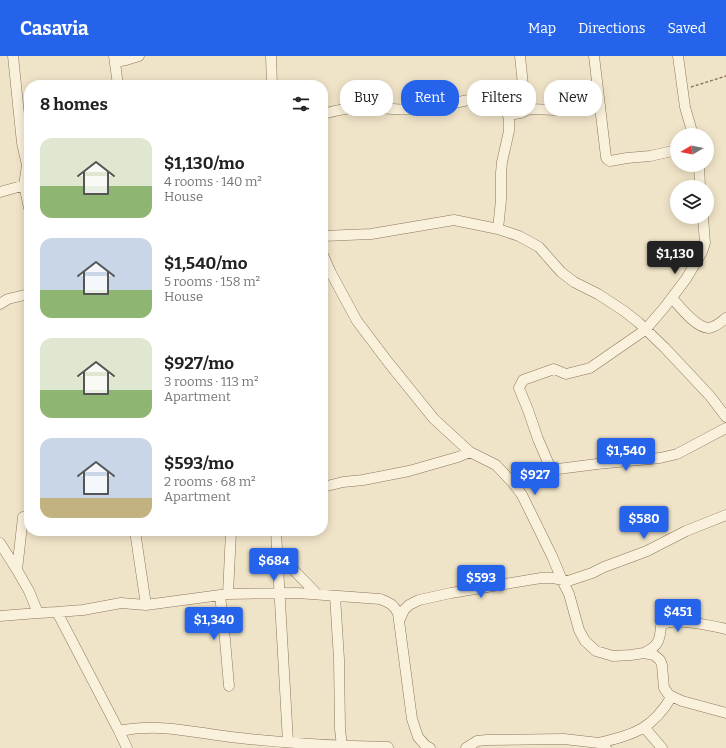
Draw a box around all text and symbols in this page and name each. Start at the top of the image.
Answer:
text: Casavia [20,17,89,40]
text: Map [528,20,556,37]
text: Directions [578,20,646,37]
text: Saved [668,20,706,37]
chip: Buy [340,80,393,116]
chip: Rent [401,80,459,116]
chip: Filters [467,80,536,116]
chip: New [544,80,602,116]
icon: filters [290,93,312,115]
text: 8 homes [40,94,108,115]
north arrow [670,128,714,172]
map controls [670,128,714,224]
text: $1,130/mo [164,153,245,174]
icon: home [72,154,120,202]
text: 4 rooms · 140 m² [164,174,262,189]
button: layers [670,180,714,224]
text: House [164,189,203,204]
pin: $1,130 [642,241,708,275]
text: $1,130 [656,246,694,261]
text: $1,540/mo [164,253,247,274]
icon: home [72,254,120,302]
text: 5 rooms · 158 m² [164,274,260,289]
text: House [164,289,203,304]
text: $927/mo [164,353,234,374]
icon: home [72,354,120,402]
text: 3 rooms · 113 m² [164,374,259,389]
text: Apartment [164,389,231,404]
pin: $1,540 [593,438,659,472]
text: $1,540 [606,443,646,458]
text: $593/mo [164,453,234,474]
icon: home [72,454,120,502]
pin: $927 [511,462,559,496]
text: $927 [520,467,550,482]
text: 2 rooms · 68 m² [164,474,256,489]
text: Apartment [164,489,231,504]
pin: $580 [620,506,668,540]
text: $580 [628,511,660,526]
pin: $684 [250,548,298,582]
text: $684 [258,553,290,568]
pin: $593 [457,565,505,599]
text: $593 [466,570,496,585]
pin: $451 [654,599,702,633]
text: $451 [664,604,692,619]
pin: $1,340 [181,607,247,641]
text: $1,340 [194,612,234,627]

